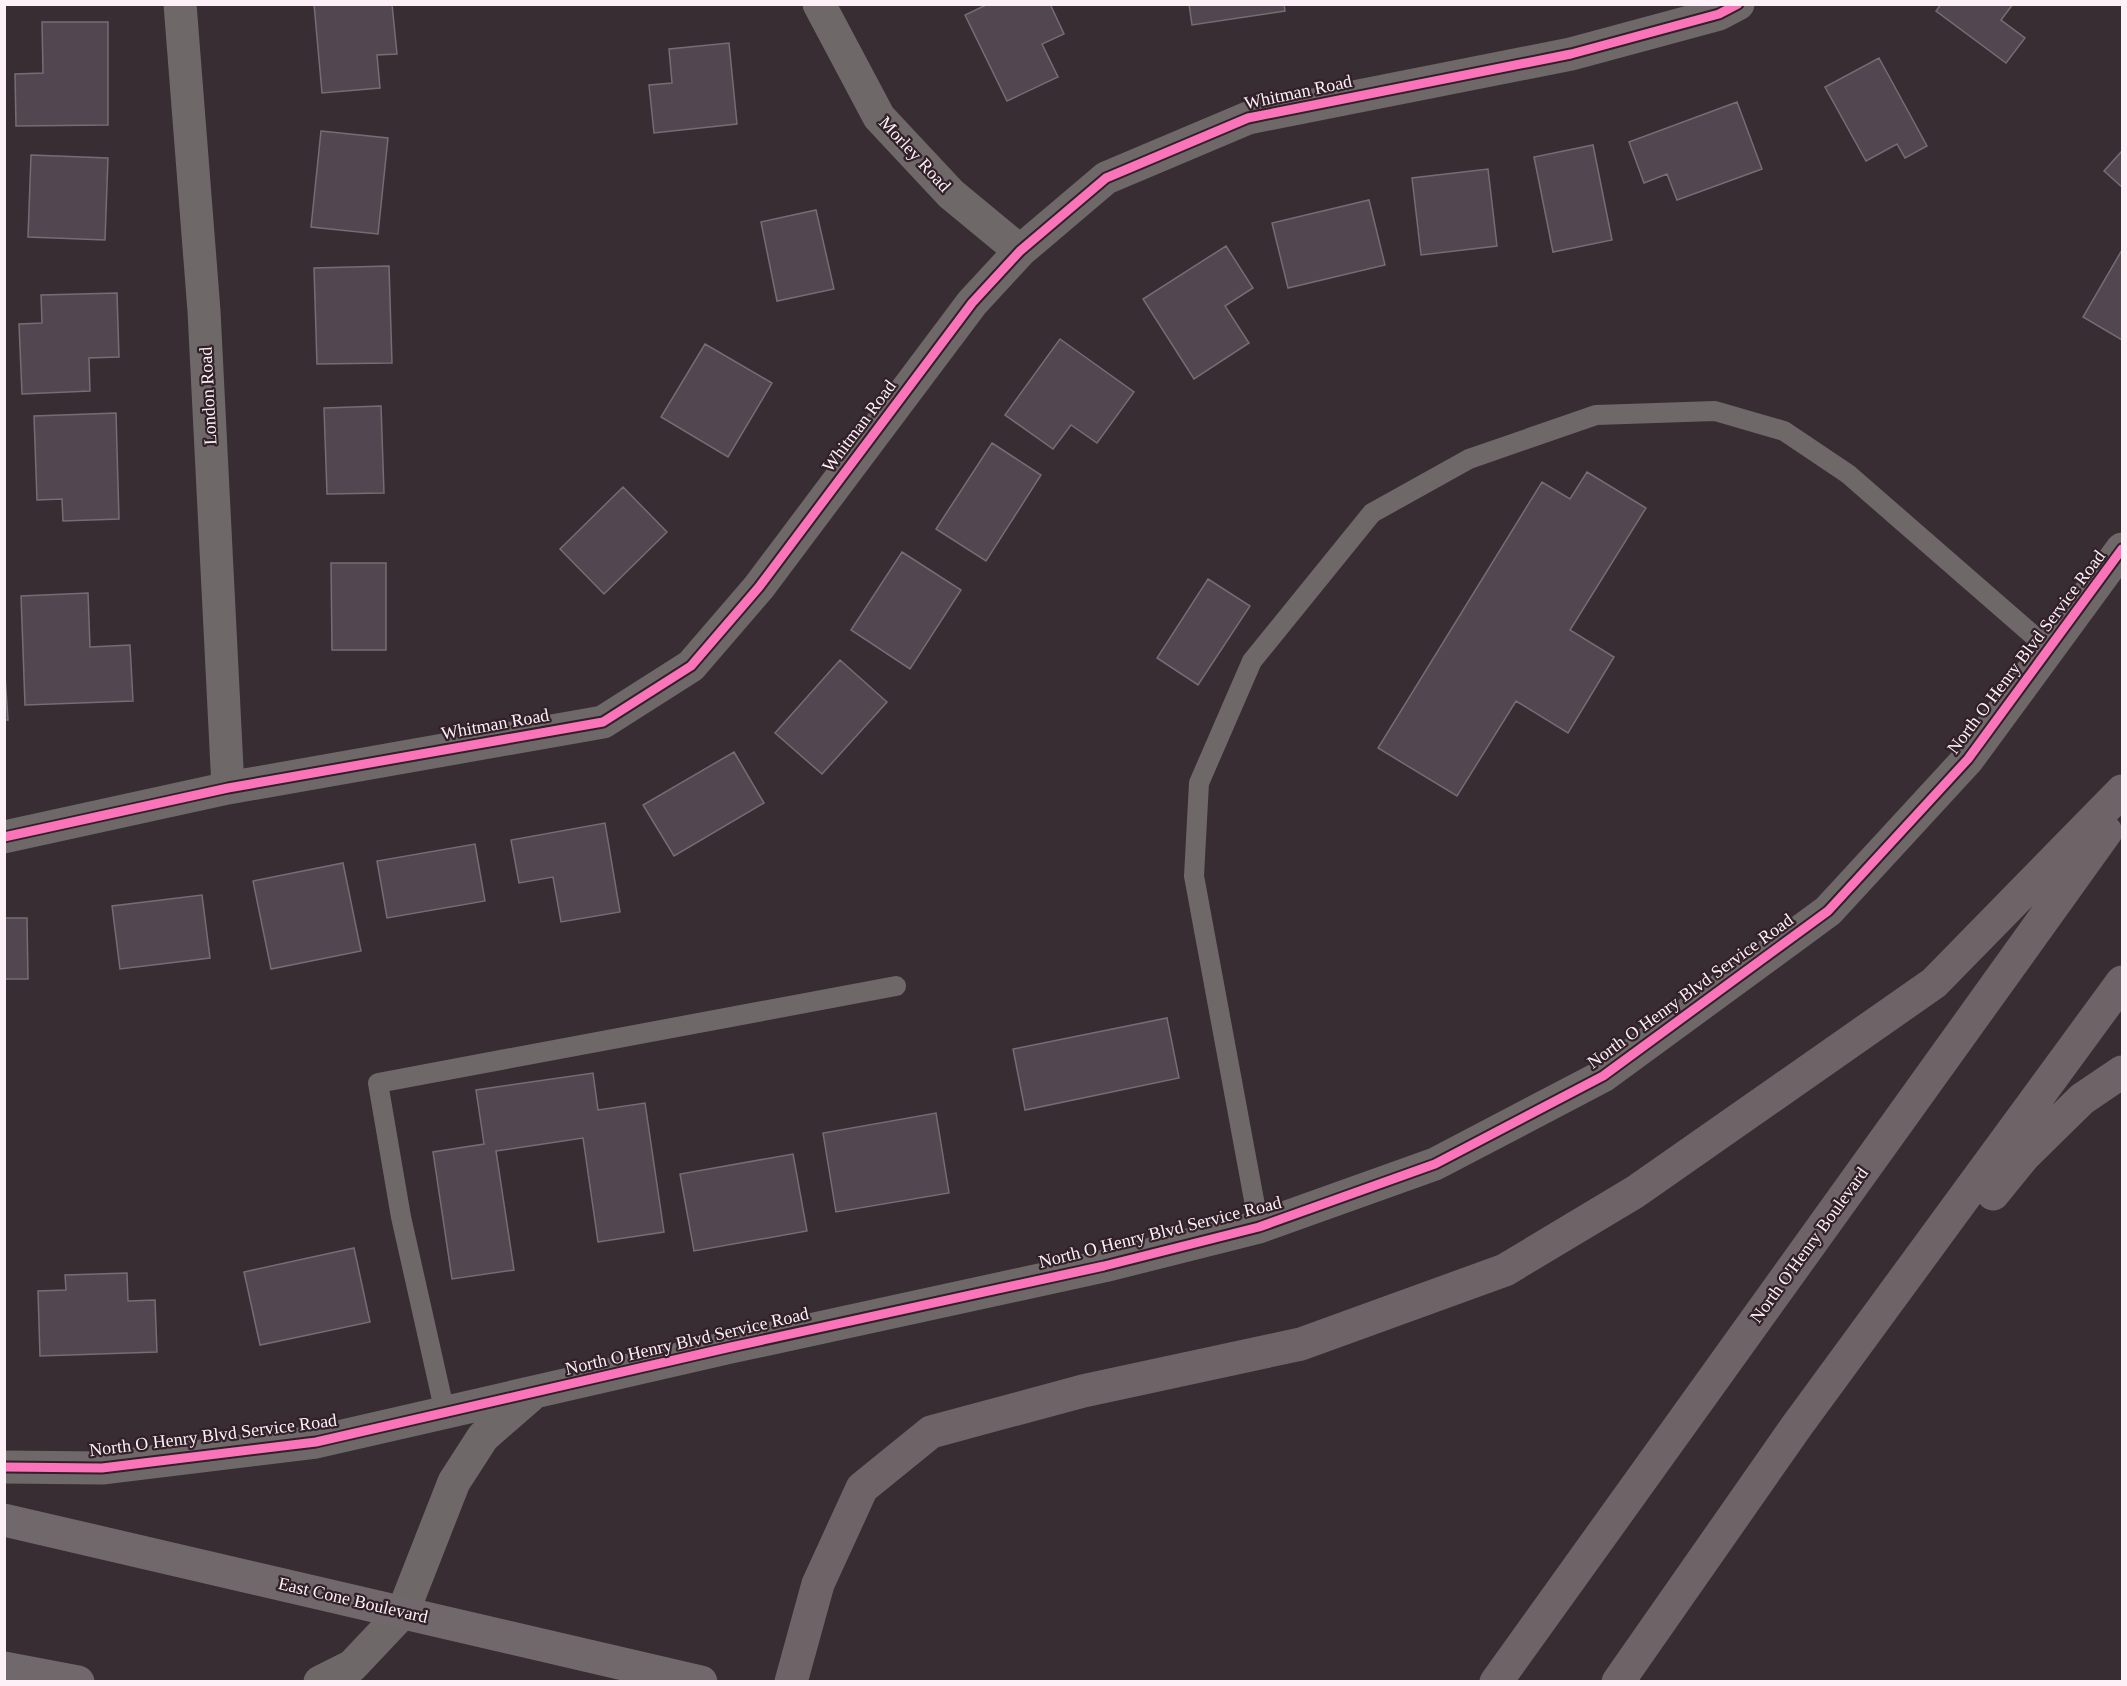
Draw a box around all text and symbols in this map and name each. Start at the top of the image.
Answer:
street label: Whitman Road [1242,71,1354,113]
street label: Morley Road [875,112,955,196]
street label: London Road [195,346,221,446]
street label: Whitman Road [818,376,900,476]
street label: North O Henry Blvd Service Road [1943,546,2109,758]
street label: Whitman Road [439,705,551,743]
street label: North O Henry Blvd Service Road [1583,910,1797,1072]
street label: North O'Henry Boulevard [1746,1163,1872,1327]
street label: North O Henry Blvd Service Road [1037,1192,1283,1272]
street label: North O Henry Blvd Service Road [563,1303,811,1379]
street label: North O Henry Blvd Service Road [88,1410,338,1460]
street label: East Cone Boulevard [276,1573,430,1627]

